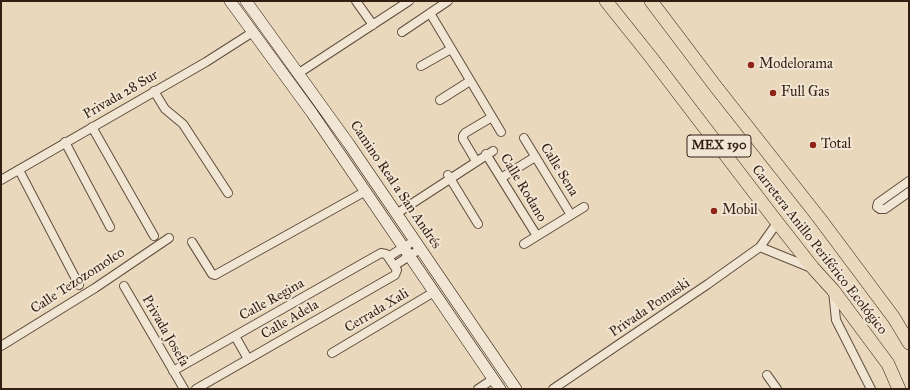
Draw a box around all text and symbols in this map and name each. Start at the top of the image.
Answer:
place label: Modelorama [759,57,833,73]
marker: Modelorama [746,60,756,70]
street label: Privada 28 Sur [81,67,161,123]
place label: Full Gas [781,85,829,101]
marker: Full Gas [768,88,778,98]
street label: Camino Real a San Andrés [346,118,444,252]
road number: MEX 190 [687,135,751,157]
place label: Total [821,137,851,153]
street label: Calle Sena [536,140,582,200]
marker: Total [808,140,818,150]
street label: Calle Rodano [496,151,550,225]
street label: Carretera Anillo Periférico Ecológico [748,162,890,338]
place label: Mobil [722,203,758,219]
marker: Mobil [709,206,719,216]
street label: Calle Tezozomolco [28,244,128,318]
street label: Calle Regina [237,275,307,325]
street label: Privada Pomaski [607,275,693,341]
street label: Cerrada Xali [342,285,412,337]
street label: Privada Josefa [138,292,192,370]
street label: Calle Adela [258,297,322,343]

